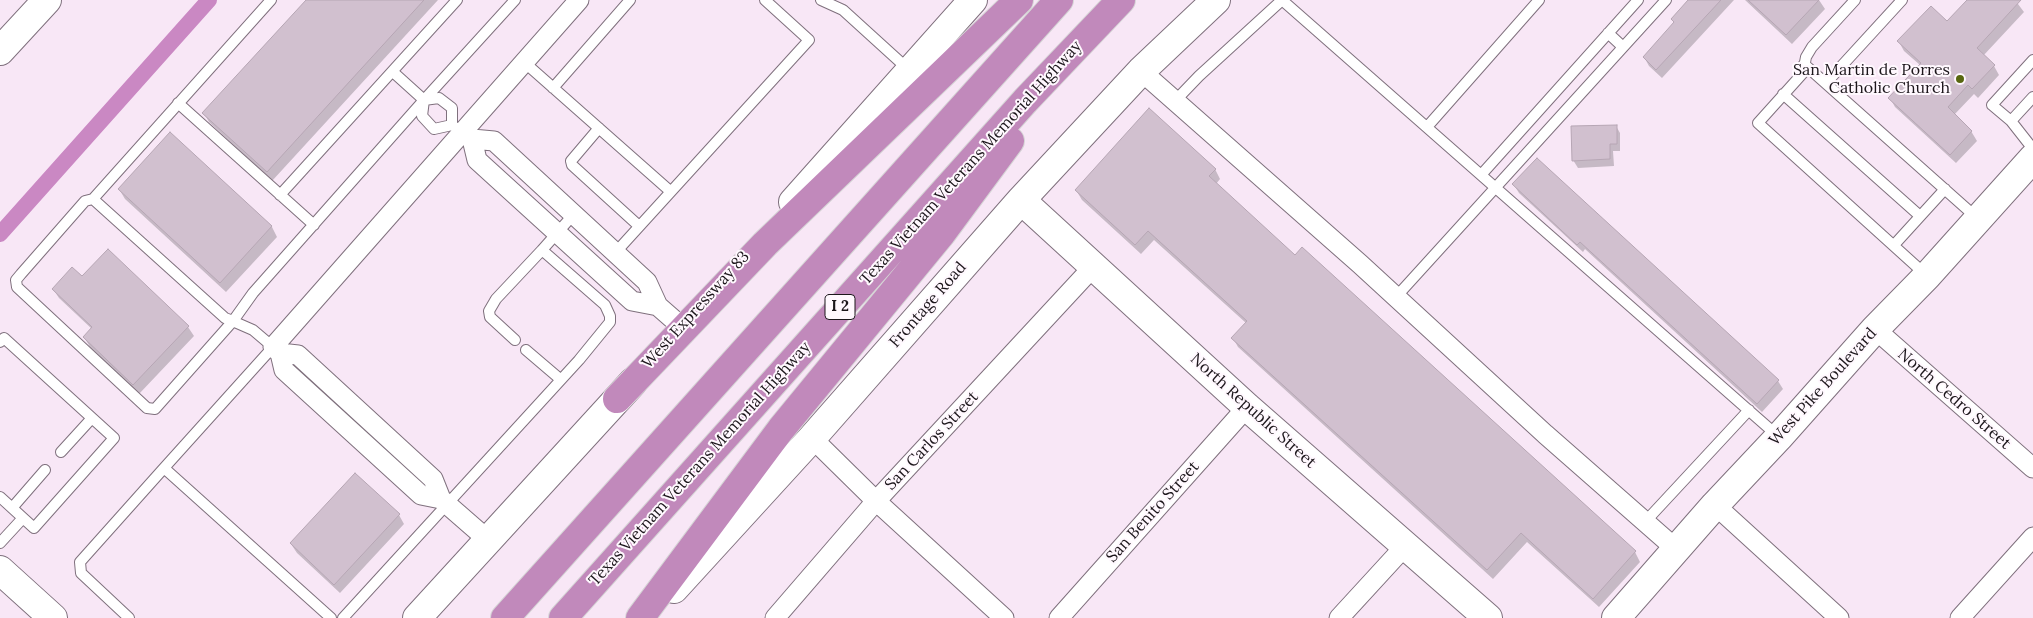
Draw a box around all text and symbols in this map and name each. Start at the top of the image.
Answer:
street label: Texas Vietnam Veterans Memorial Highway [856,37,1086,289]
place label: San Martin de Porres Catholic Church [1793,60,1950,98]
marker: San Martin de Porres Catholic Church [1954,73,1966,85]
street label: West Expressway 83 [638,247,754,373]
street label: Frontage Road [885,258,971,352]
road number: I 2 [825,294,855,320]
street label: West Pike Boulevard [1765,324,1881,450]
street label: Texas Vietnam Veterans Memorial Highway [585,338,815,590]
street label: North Cedro Street [1894,345,2014,453]
street label: North Republic Street [1186,350,1320,472]
street label: San Carlos Street [881,388,983,494]
street label: San Benito Street [1103,457,1203,567]

